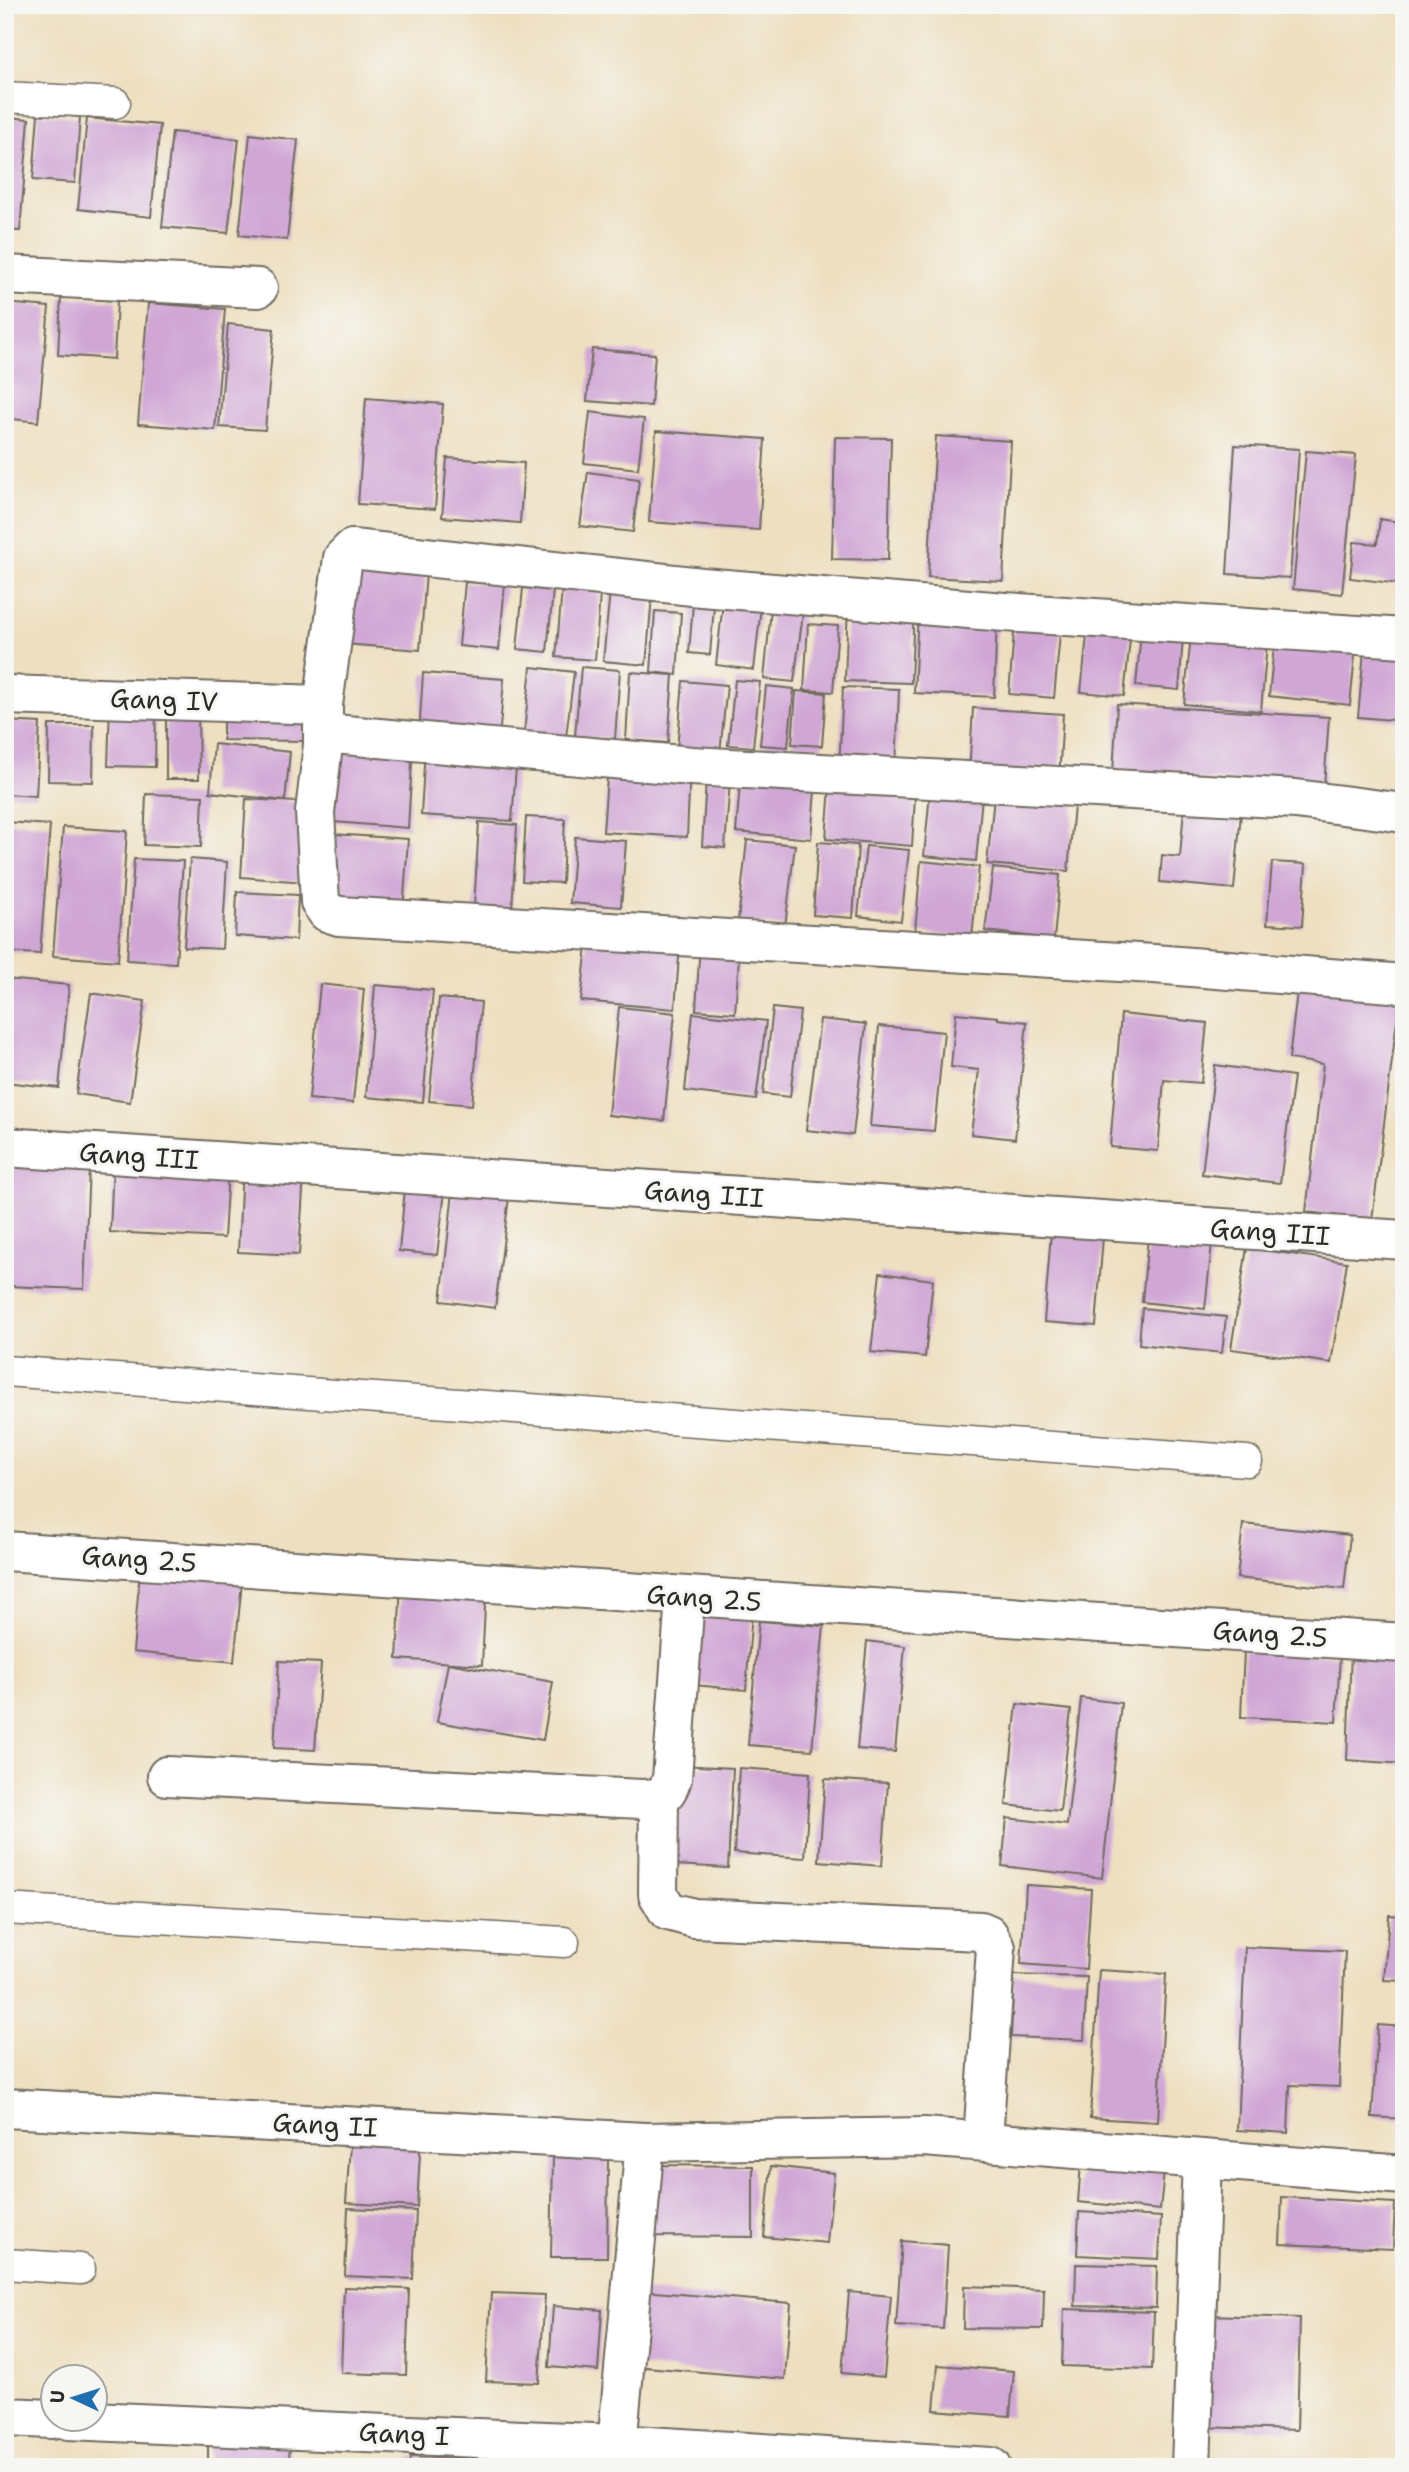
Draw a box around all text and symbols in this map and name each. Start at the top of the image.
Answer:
street label: Gang IV [110,680,218,719]
street label: Gang III [78,1134,200,1177]
street label: Gang III [643,1172,765,1215]
street label: Gang III [1209,1210,1331,1253]
street label: Gang 2.5 [80,1537,198,1580]
street label: Gang 2.5 [645,1576,763,1619]
street label: Gang 2.5 [1211,1612,1329,1655]
street label: Gang II [272,2104,379,2145]
north arrow [38,2364,108,2434]
text: U [45,2389,70,2404]
street label: Gang I [358,2414,450,2453]

